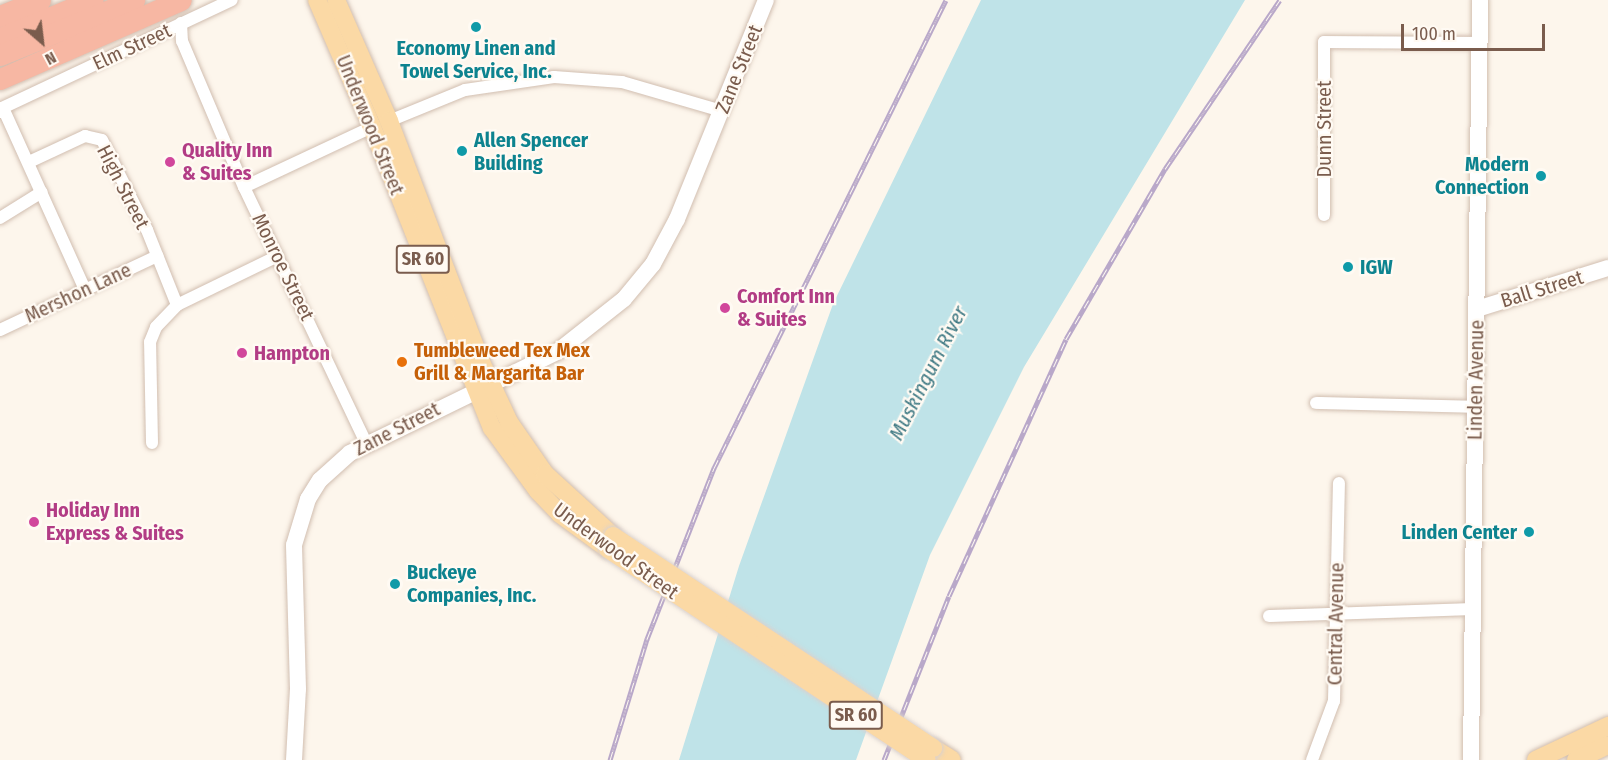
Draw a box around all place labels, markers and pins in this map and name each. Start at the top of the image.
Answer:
marker: Economy Linen and Towel Service, Inc. [469,20,483,34]
place label: Economy Linen and Towel Service, Inc. [396,36,556,83]
place label: Allen Spencer Building [474,128,588,175]
place label: Quality Inn & Suites [182,138,272,185]
marker: Allen Spencer Building [455,144,469,158]
place label: Modern Connection [1435,152,1529,199]
marker: Quality Inn & Suites [163,155,177,169]
marker: Modern Connection [1534,169,1548,183]
place label: IGW [1360,255,1393,279]
marker: IGW [1341,260,1355,274]
place label: Comfort Inn & Suites [737,284,835,331]
marker: Comfort Inn & Suites [718,301,732,315]
place label: Tumbleweed Tex Mex Grill & Margarita Bar [414,338,590,385]
place label: Hampton [254,341,330,365]
marker: Hampton [235,346,249,360]
marker: Tumbleweed Tex Mex Grill & Margarita Bar [395,355,409,369]
place label: Holiday Inn Express & Suites [46,498,184,545]
marker: Holiday Inn Express & Suites [27,515,41,529]
place label: Linden Center [1402,520,1517,544]
marker: Linden Center [1522,525,1536,539]
place label: Buckeye Companies, Inc. [407,560,536,607]
marker: Buckeye Companies, Inc. [388,577,402,591]

